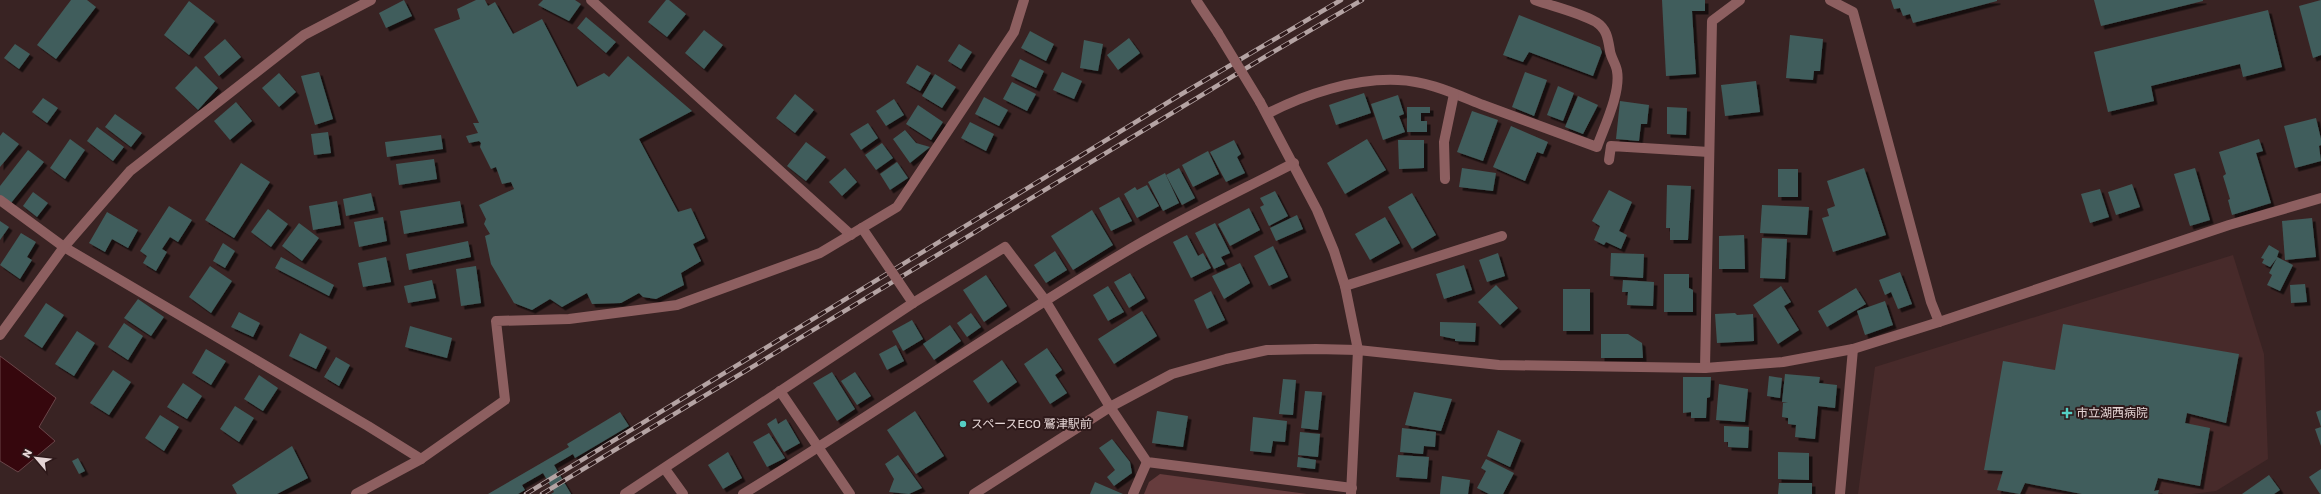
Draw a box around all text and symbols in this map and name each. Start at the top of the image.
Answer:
place label: 市立湖西病院 [2076,406,2148,420]
marker: 市立湖西病院 [2061,407,2073,419]
place label: スペースECO 鷲津駅前 [971,417,1092,431]
marker: スペースECO 鷲津駅前 [958,419,968,429]
north arrow [16,438,56,478]
text: N [20,447,35,460]

